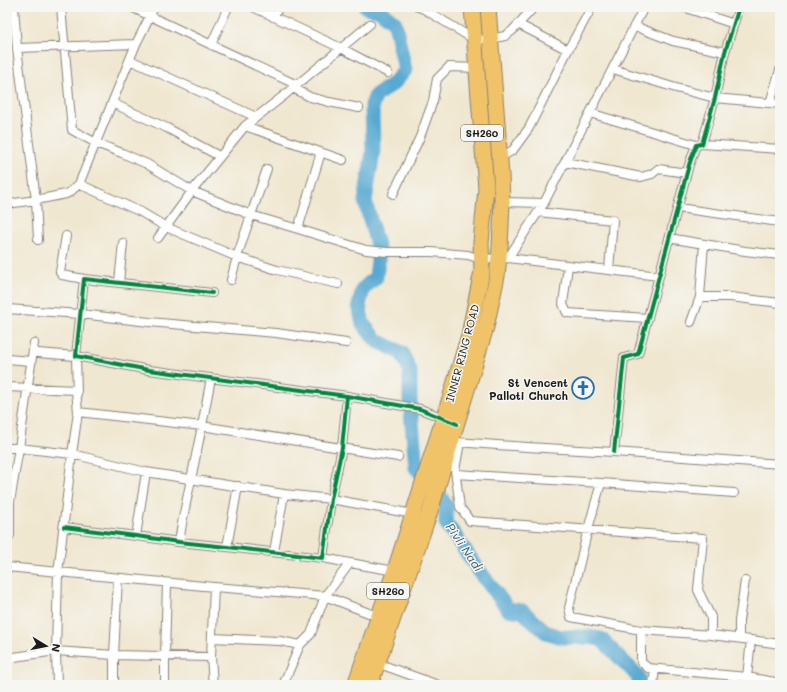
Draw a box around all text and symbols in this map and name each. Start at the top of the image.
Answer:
road number: SH260 [461,125,503,141]
street label: INNER RING ROAD [442,303,482,403]
place label: St Vencent Palloti Church [489,375,568,403]
church icon: St Vencent Palloti Church [570,375,596,401]
water label: Pivli Nadi [443,520,487,575]
road number: SH260 [367,583,409,599]
north arrow [26,626,66,666]
text: N [48,642,64,653]

